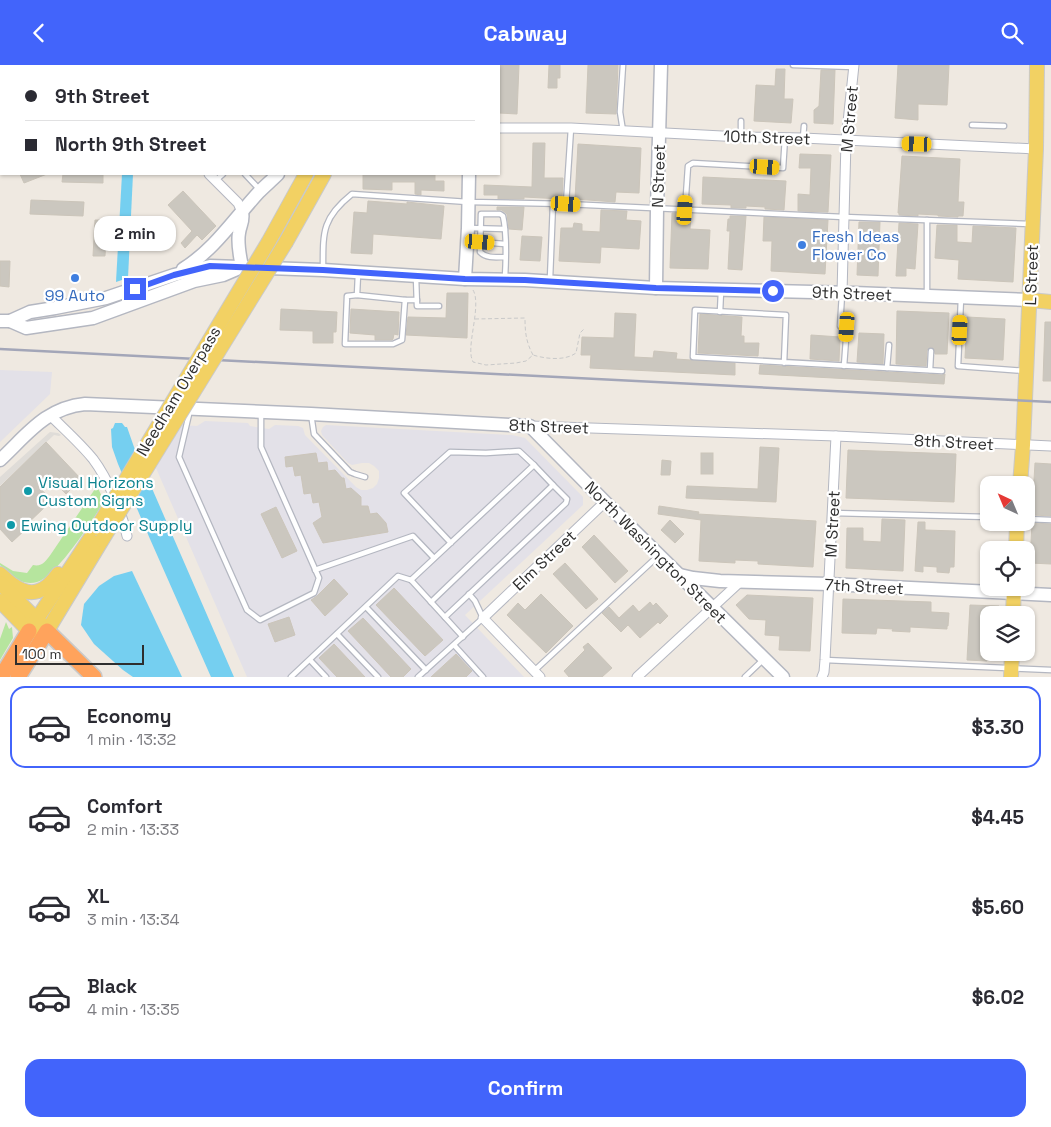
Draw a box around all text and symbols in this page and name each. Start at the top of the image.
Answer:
icon: back [25,19,53,47]
text: Cabway [483,19,568,47]
icon: search [998,19,1026,47]
text: 9th Street [55,84,150,109]
street label: M Street [836,85,863,153]
street label: 10th Street [723,125,811,150]
text: North 9th Street [55,132,207,157]
car [901,136,932,152]
street label: N Street [647,144,670,208]
car [749,158,780,176]
car [676,195,693,225]
car [550,196,581,212]
callout: 2 min [94,217,176,251]
text: 2 min [114,223,156,244]
place label: Fresh Ideas Flower Co [812,226,899,265]
car [464,233,495,251]
marker: Fresh Ideas Flower Co [796,239,808,251]
street label: L Street [1020,244,1043,306]
marker: 99 Auto [69,272,81,284]
route end [124,278,146,300]
route start [762,280,784,302]
street label: 9th Street [812,282,892,305]
place label: 99 Auto [45,285,105,306]
car [838,312,855,342]
car [951,315,968,345]
street label: Needham Overpass [131,323,225,460]
street label: 8th Street [509,415,589,438]
street label: 8th Street [913,430,995,455]
place label: Visual Horizons Custom Signs [38,472,154,511]
north arrow [980,476,1035,531]
map controls [980,476,1035,661]
street label: North Washington Street [580,477,731,628]
marker: Visual Horizons Custom Signs [22,485,34,497]
street label: M Street [820,490,845,558]
place label: Ewing Outdoor Supply [21,515,193,536]
marker: Ewing Outdoor Supply [5,519,17,531]
street label: Elm Street [508,526,581,595]
button: locate [980,541,1035,596]
street label: 7th Street [824,574,904,599]
button: layers [980,606,1035,661]
scale bar [15,642,144,665]
text: 100 m [22,645,61,663]
text: Economy [87,704,171,729]
icon: car [27,705,72,750]
text: $3.30 [971,715,1024,740]
text: 1 min · 13:32 [87,729,176,750]
text: Comfort [87,794,163,819]
icon: car [27,795,72,840]
text: $4.45 [971,805,1024,830]
text: 2 min · 13:33 [87,819,179,840]
text: XL [87,884,110,909]
icon: car [27,885,72,930]
text: $5.60 [972,895,1024,920]
text: 3 min · 13:34 [87,909,180,930]
text: Black [87,974,137,999]
icon: car [27,975,72,1020]
text: $6.02 [972,985,1024,1010]
text: 4 min · 13:35 [87,999,179,1020]
button: Confirm [25,1059,1026,1117]

